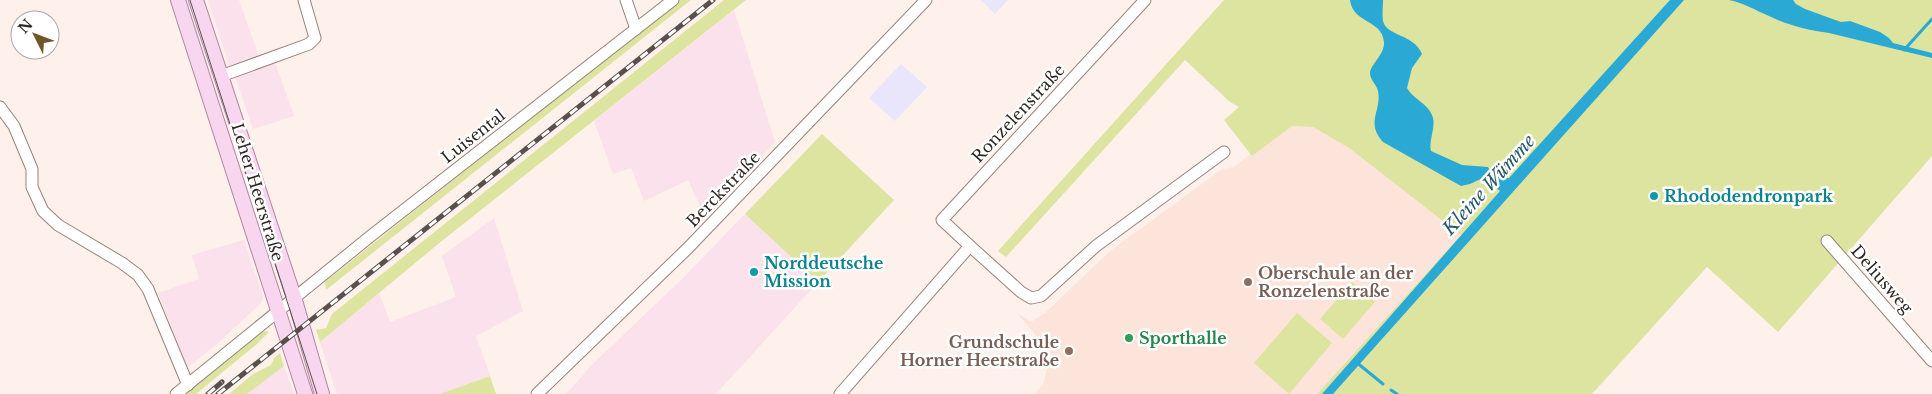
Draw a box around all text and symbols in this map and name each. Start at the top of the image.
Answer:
north arrow [10,10,60,60]
text: N [14,15,36,37]
street label: Ronzelenstraße [967,60,1069,166]
street label: Luisental [437,105,509,167]
street label: Leher Heerstraße [228,121,288,263]
water label: Kleine Wümme [1438,130,1540,240]
street label: Berckstraße [682,147,764,231]
place label: Rhododendronpark [1664,186,1833,206]
marker: Rhododendronpark [1648,190,1660,202]
street label: Deliusweg [1847,241,1917,318]
place label: Norddeutsche Mission [764,253,883,291]
place label: Oberschule an der Ronzelenstraße [1258,263,1413,301]
marker: Norddeutsche Mission [748,266,760,278]
marker: Oberschule an der Ronzelenstraße [1242,276,1254,288]
place label: Sporthalle [1139,328,1227,348]
place label: Grundschule Horner Heerstraße [900,332,1059,370]
marker: Sporthalle [1123,332,1135,344]
marker: Grundschule Horner Heerstraße [1063,345,1075,357]

